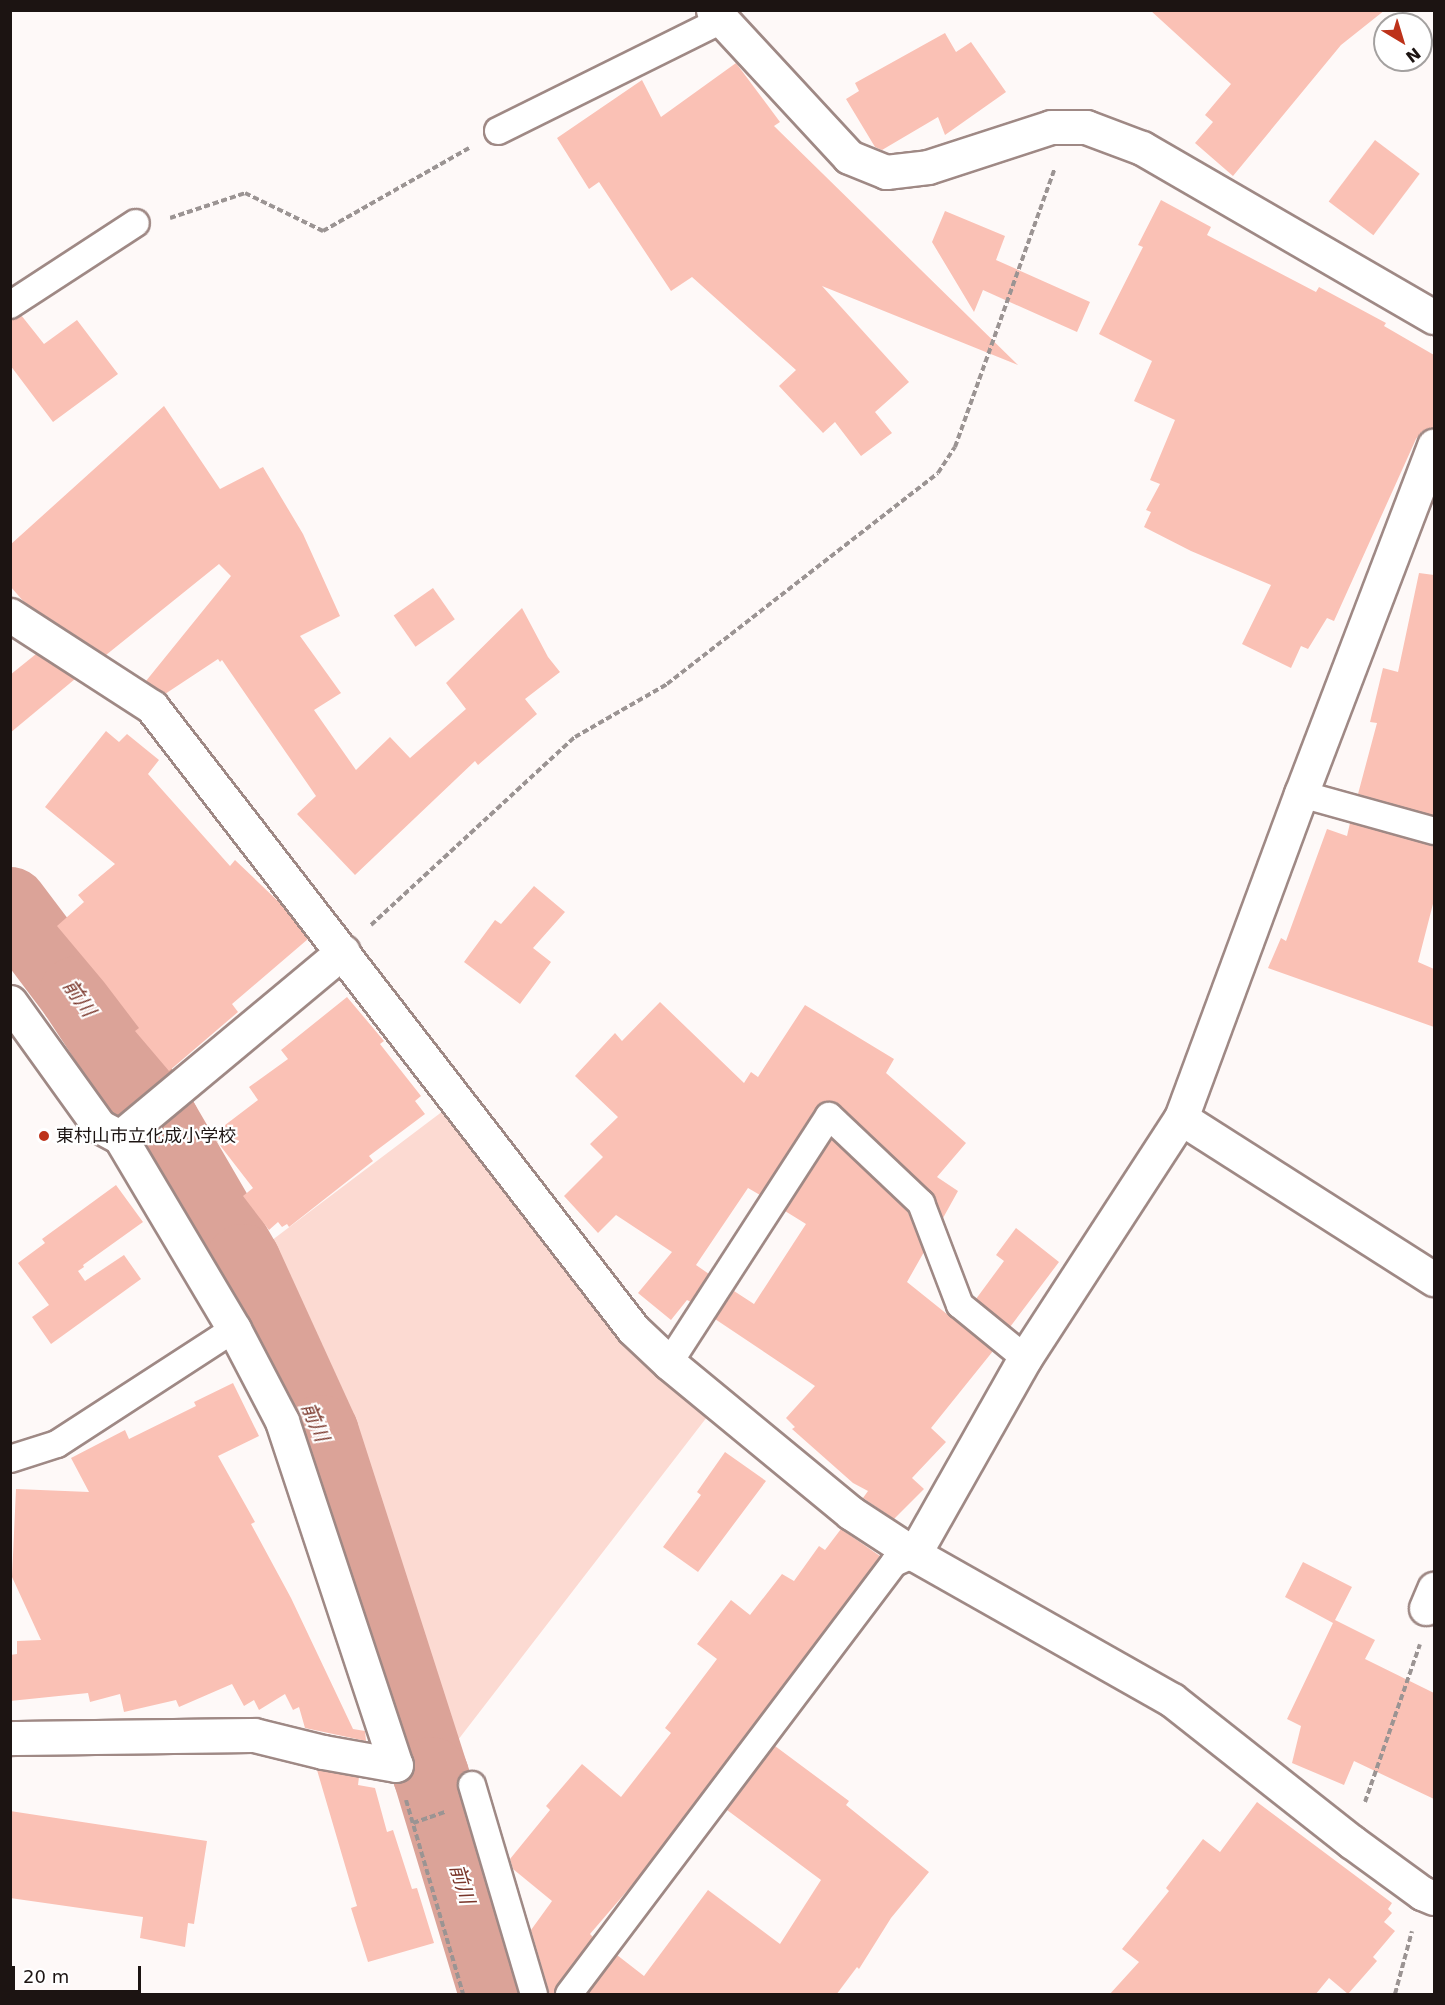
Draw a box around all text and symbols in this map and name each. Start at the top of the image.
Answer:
north arrow [1373,12,1433,72]
text: N [1402,43,1424,67]
water label: 前川 [58,975,100,1021]
place label: 東村山市立化成小学校 [56,1125,236,1147]
marker: 東村山市立化成小学校 [37,1129,51,1143]
water label: 前川 [296,1399,334,1445]
water label: 前川 [445,1861,479,1907]
scale bar [15,1954,144,1992]
text: 20 m [23,1966,69,1987]

